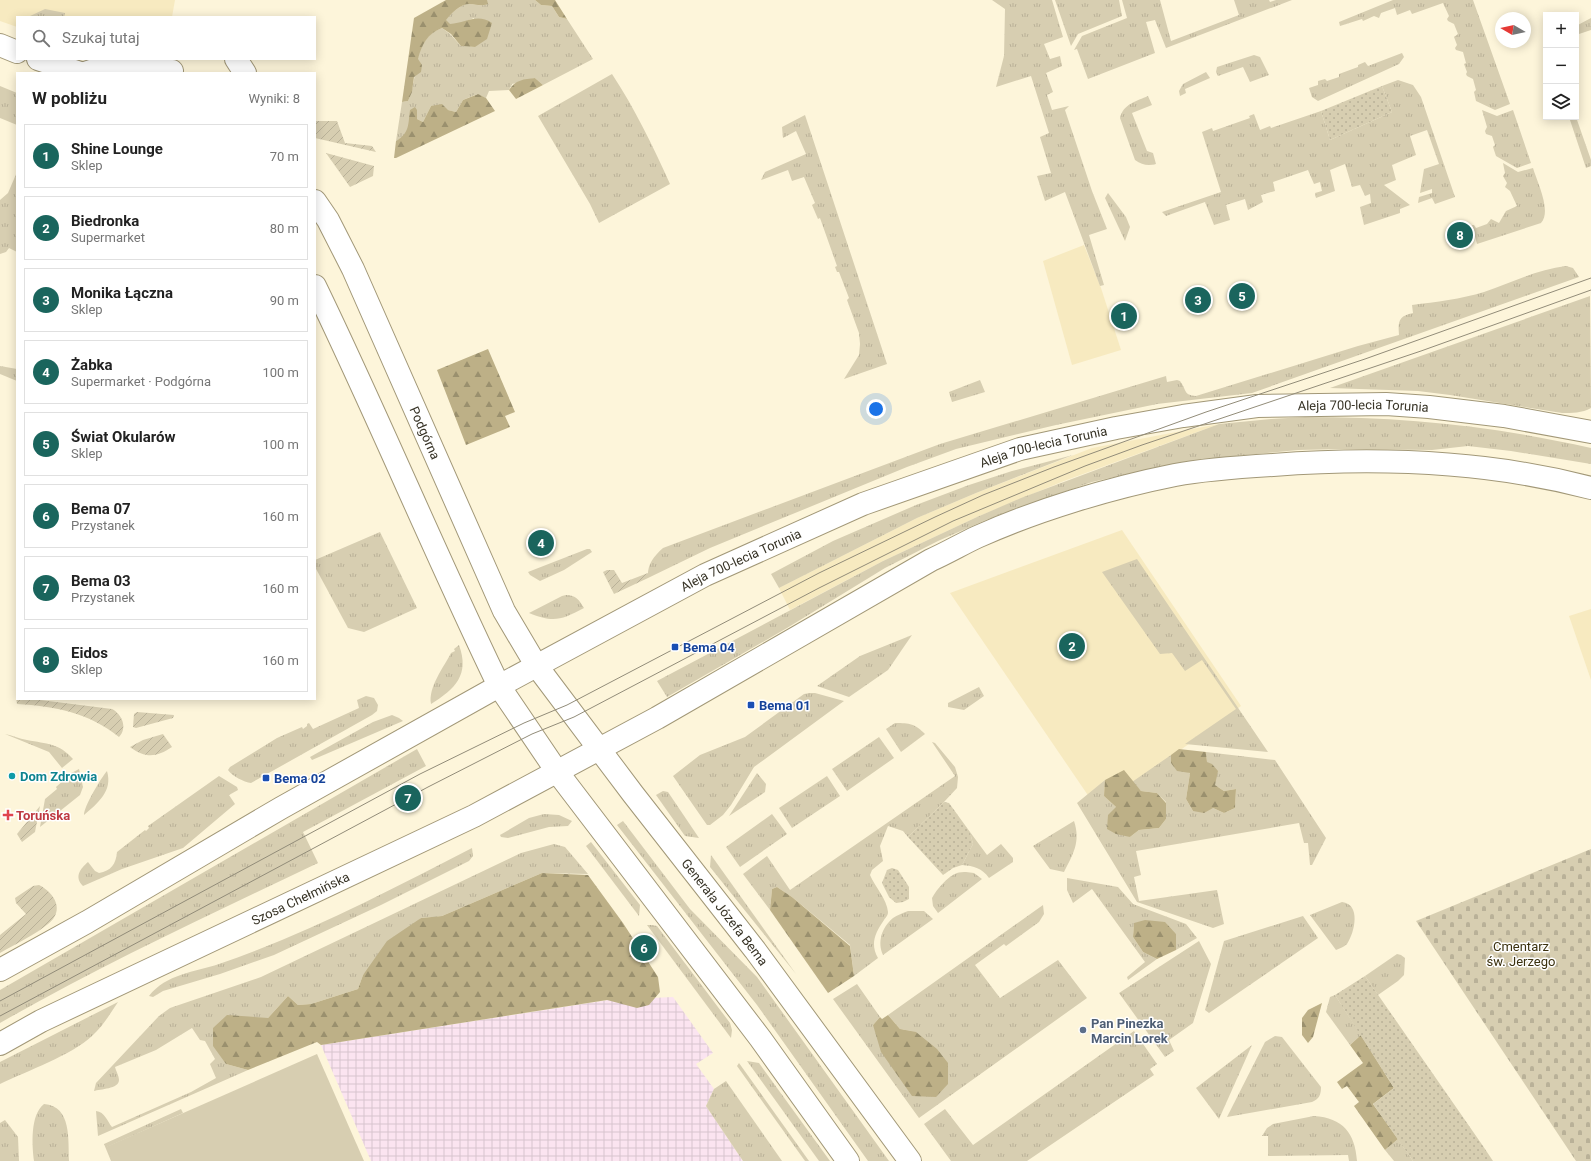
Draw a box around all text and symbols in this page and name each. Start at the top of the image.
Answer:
north arrow [1495,12,1531,48]
map controls [1543,12,1579,120]
button: + [1543,12,1579,48]
search box [16,16,316,60]
icon: search [30,27,52,49]
text: Szukaj tutaj [62,29,140,47]
button: − [1543,48,1579,84]
button: layers [1543,84,1579,120]
text: W pobliżu [32,88,107,108]
text: Wyniki: 8 [249,91,300,106]
text: Shine Lounge [71,140,163,158]
text: 1 [42,149,50,164]
text: 70 m [270,149,299,164]
text: Sklep [71,158,103,173]
text: Biedronka [71,212,139,230]
pin: 8 [1447,220,1473,250]
text: 2 [42,221,50,236]
text: 80 m [270,221,299,236]
text: Supermarket [71,230,145,245]
pin: 5 [1229,281,1255,311]
text: Monika Łączna [71,284,173,302]
pin: 3 [1185,285,1211,315]
text: 3 [42,293,50,308]
text: 90 m [270,293,299,308]
pin: 1 [1111,301,1137,331]
text: Sklep [71,302,103,317]
text: Żabka [71,356,113,374]
text: 4 [42,365,50,380]
text: 100 m [262,365,299,380]
text: Supermarket · Podgórna [71,374,211,389]
street label: Aleja 700-lecia Torunia [1297,396,1429,414]
your location [866,399,886,419]
street label: Podgórna [407,404,444,462]
street label: Aleja 700-lecia Torunia [978,423,1108,470]
text: Świat Okularów [71,428,176,446]
text: 5 [42,437,50,452]
text: 100 m [262,437,299,452]
text: Sklep [71,446,103,461]
text: Bema 07 [71,500,131,518]
text: 6 [42,509,50,524]
text: 160 m [262,509,299,524]
text: Przystanek [71,518,135,533]
street label: Aleja 700-lecia Torunia [678,525,803,594]
pin: 4 [528,528,554,558]
text: Bema 03 [71,572,131,590]
text: 7 [42,581,50,596]
text: 160 m [262,581,299,596]
text: Przystanek [71,590,135,605]
pin: 2 [1059,631,1085,661]
place label: Bema 04 [683,640,735,655]
marker: Bema 04 [670,642,680,652]
text: Eidos [71,644,108,662]
text: 8 [42,653,50,668]
text: 160 m [262,653,299,668]
text: Sklep [71,662,103,677]
place label: Bema 01 [759,698,811,713]
marker: Bema 01 [746,700,756,710]
place label: Dom Zdrowia [20,769,97,784]
marker: Dom Zdrowia [7,771,17,781]
place label: Bema 02 [274,771,326,786]
marker: Bema 02 [261,773,271,783]
pin: 7 [395,783,421,813]
place label: Toruńska [16,808,70,823]
marker: Toruńska [3,810,13,820]
street label: Generała Józefa Bema [679,856,771,968]
street label: Szosa Chełmińska [249,869,352,928]
pin: 6 [631,933,657,963]
park label: Cmentarz św. Jerzego [1487,939,1555,969]
place label: Pan Pinezka Marcin Lorek [1091,1016,1169,1046]
marker: Pan Pinezka Marcin Lorek [1078,1025,1088,1035]

